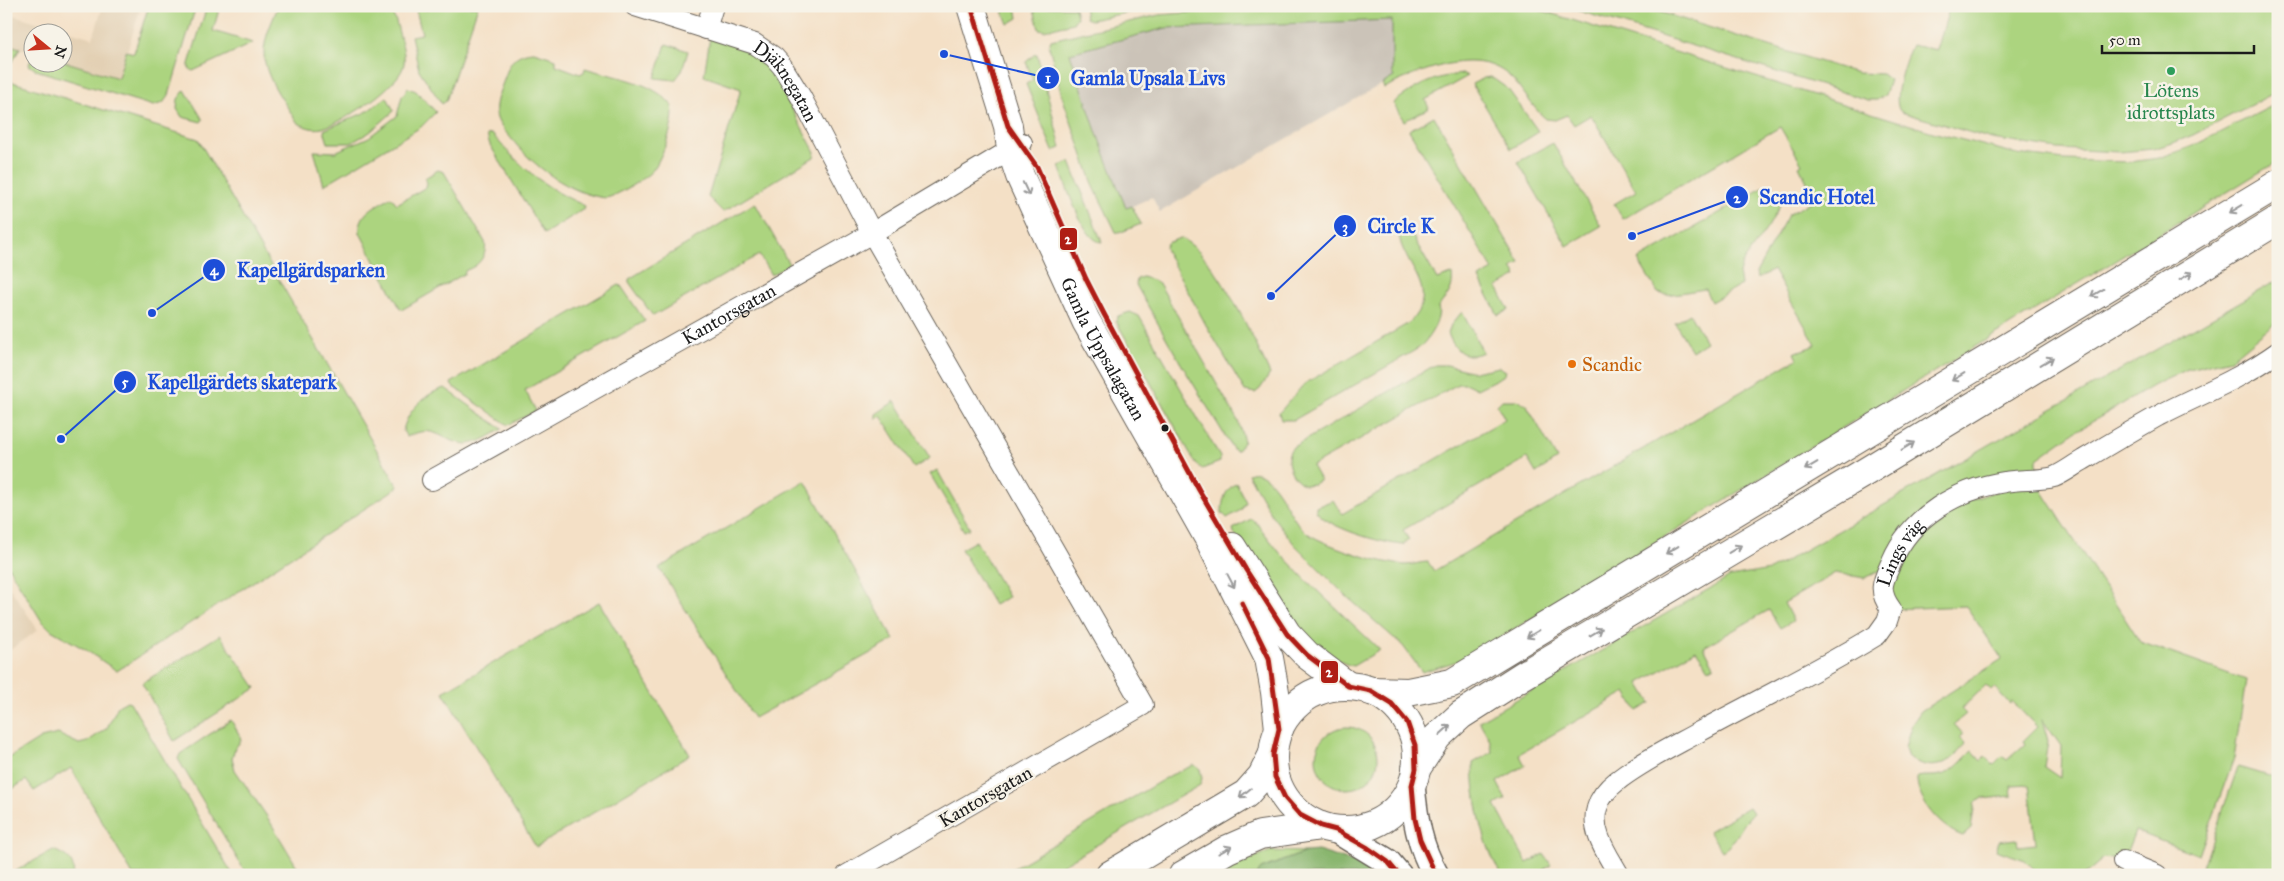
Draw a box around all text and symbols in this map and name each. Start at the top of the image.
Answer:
north arrow [22,22,72,72]
scale bar [2102,22,2254,54]
text: 50 m [2109,31,2141,49]
street label: Djäknegatan [749,35,823,126]
text: N [50,44,70,60]
callout: Gamla Upsala Livs [1036,60,1235,95]
marker: Lötens idrottsplats [2165,65,2177,77]
text: Gamla Upsala Livs [1071,66,1226,91]
text: 1 [1045,69,1051,87]
place label: Lötens idrottsplats [2127,79,2215,124]
callout: Scandic Hotel [1724,180,1885,215]
one-way arrow [1022,181,1032,196]
text: Scandic Hotel [1759,185,1875,209]
text: 2 [1733,189,1741,207]
one-way arrow [2230,205,2244,215]
callout: Circle K [1333,209,1445,244]
text: Circle K [1367,214,1435,238]
text: 3 [1342,218,1348,237]
line badge: 2 [1059,227,1078,251]
text: 2 [1065,231,1073,248]
callout: Kapellgärdsparken [202,253,395,288]
text: Kapellgärdsparken [237,258,385,283]
text: 4 [210,261,219,280]
one-way arrow [2178,271,2192,281]
street label: Gamla Uppsalagatan [1056,274,1151,424]
street label: Kantorsgatan [678,278,780,350]
one-way arrow [2090,289,2104,299]
place label: Scandic [1582,353,1642,376]
one-way arrow [2039,356,2053,366]
marker: Scandic [1566,358,1578,370]
callout: Kapellgärdets skatepark [112,364,347,399]
text: Kapellgärdets skatepark [147,370,337,395]
text: 5 [122,373,129,391]
one-way arrow [1951,373,1965,383]
unlabelled marker [1160,423,1170,433]
one-way arrow [1901,440,1915,450]
one-way arrow [1805,461,1819,471]
street label: Lings väg [1872,513,1929,589]
one-way arrow [1728,544,1743,554]
one-way arrow [1666,545,1680,555]
one-way arrow [1227,573,1236,588]
one-way arrow [1588,626,1602,636]
one-way arrow [1527,629,1541,639]
line badge: 2 [1320,660,1339,684]
text: 2 [1326,664,1334,681]
one-way arrow [1438,724,1451,736]
street label: Kantorsgatan [934,760,1037,833]
one-way arrow [1239,788,1252,799]
one-way arrow [1218,845,1232,855]

